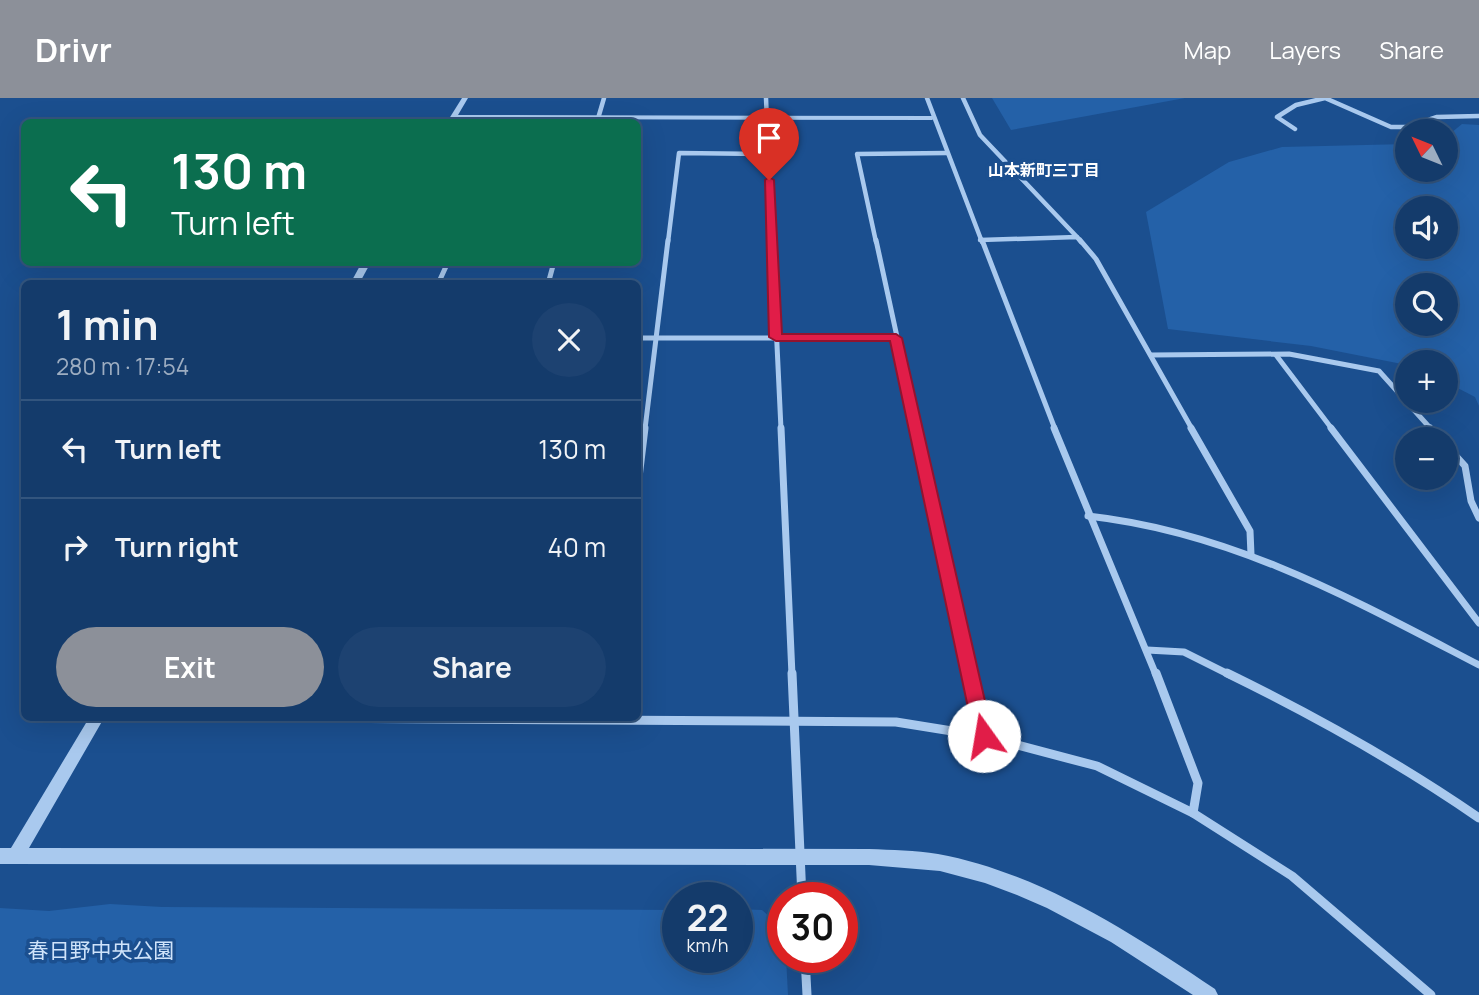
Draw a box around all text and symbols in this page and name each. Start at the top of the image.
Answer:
text: Drivr [35,27,112,72]
text: Map [1184,33,1231,66]
text: Layers [1269,33,1341,66]
text: Share [1379,33,1444,66]
pin [739,108,799,180]
icon: arrive [750,119,788,157]
north arrow [1395,119,1458,182]
map controls [1395,119,1458,490]
text: 130 m [171,137,307,204]
icon: left [56,147,147,238]
district label: 山本新町三丁目 [988,159,1100,181]
button: sound [1395,196,1458,259]
text: Turn left [171,201,295,245]
button: search [1395,273,1458,336]
text: 1 min [56,295,159,353]
button: close [532,303,606,377]
text: 280 m · 17:54 [56,350,189,382]
button: + [1395,350,1458,413]
button: − [1395,427,1458,490]
icon: left [56,430,94,468]
text: Turn left [115,431,222,467]
text: 130 m [538,431,606,467]
icon: right [56,528,94,566]
text: Turn right [115,529,239,565]
text: 40 m [548,529,606,565]
button: Exit [56,627,324,707]
button: Share [338,627,606,707]
position arrow [947,699,1021,773]
speed limit sign: 30 [767,882,858,973]
text: 22 [687,894,728,942]
text: km/h [687,933,728,957]
park label: 春日野中央公園 [28,936,175,964]

